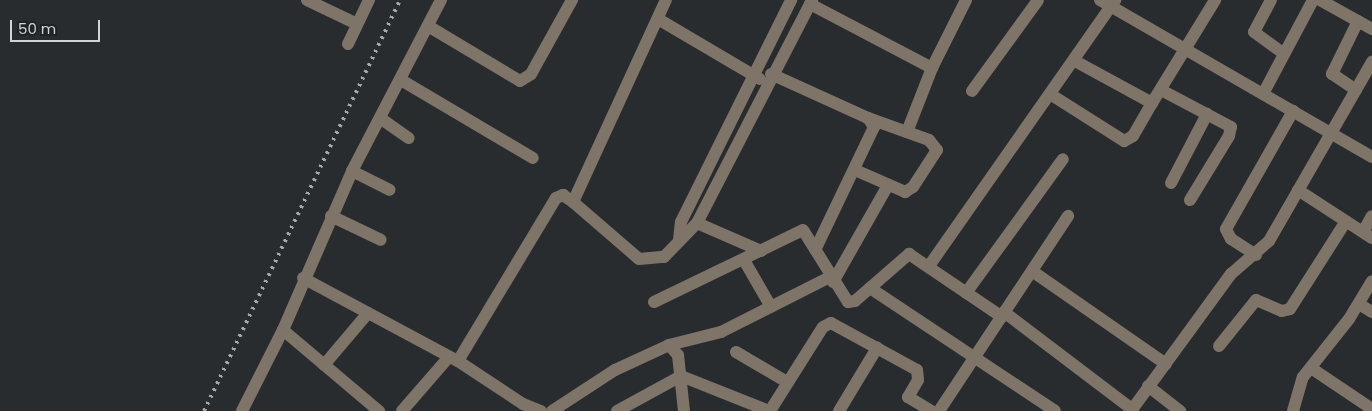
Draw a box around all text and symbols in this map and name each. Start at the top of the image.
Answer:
scale bar [12,10,102,42]
text: 50 m [18,18,56,39]

